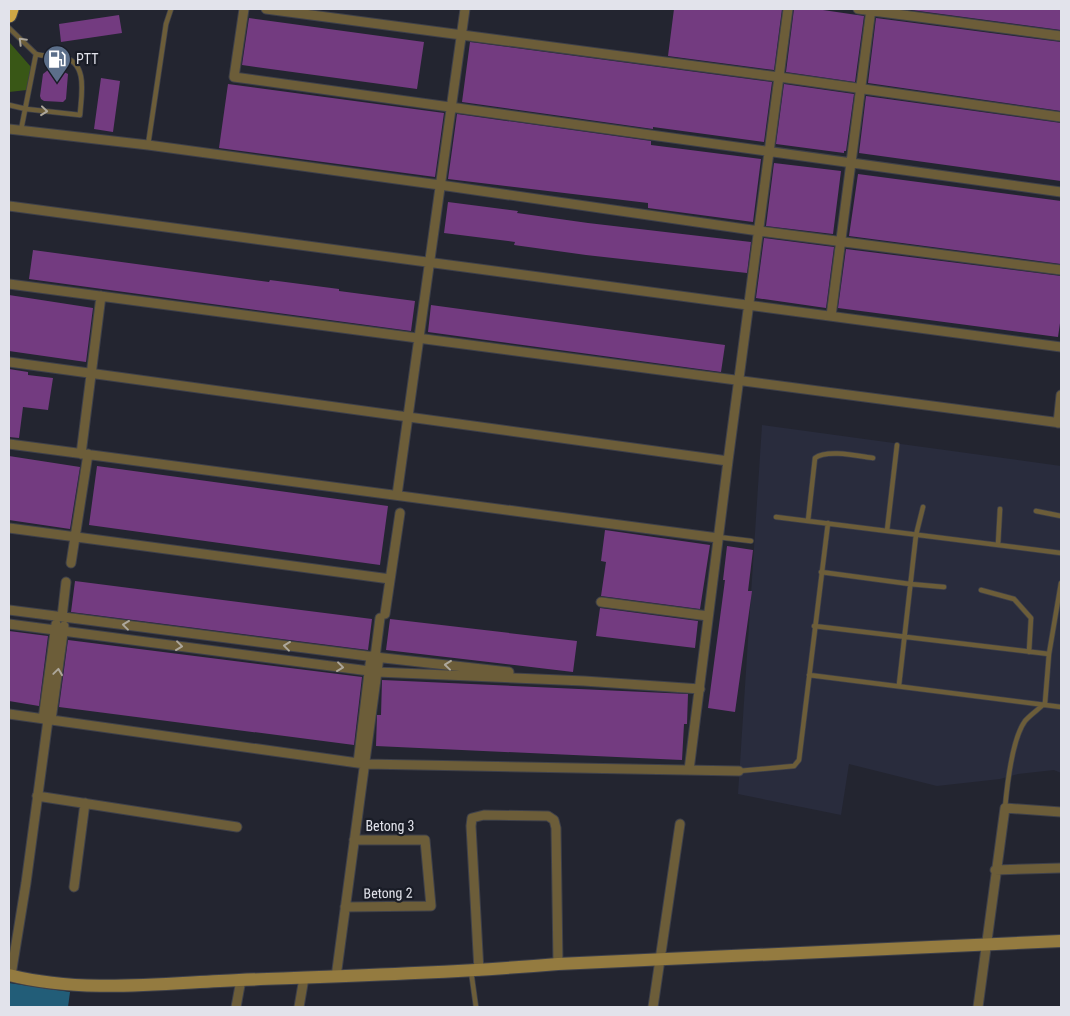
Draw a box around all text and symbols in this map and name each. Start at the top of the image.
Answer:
one-way arrow [19,38,28,47]
fuel station icon: PTT [42,44,72,83]
place label: PTT [76,51,98,67]
one-way arrow [41,105,49,116]
one-way arrow [122,620,130,631]
one-way arrow [175,640,183,651]
one-way arrow [283,641,291,652]
one-way arrow [444,660,452,671]
one-way arrow [336,661,344,672]
one-way arrow [52,668,62,676]
street label: Betong 3 [365,818,415,834]
street label: Betong 2 [363,885,413,901]

